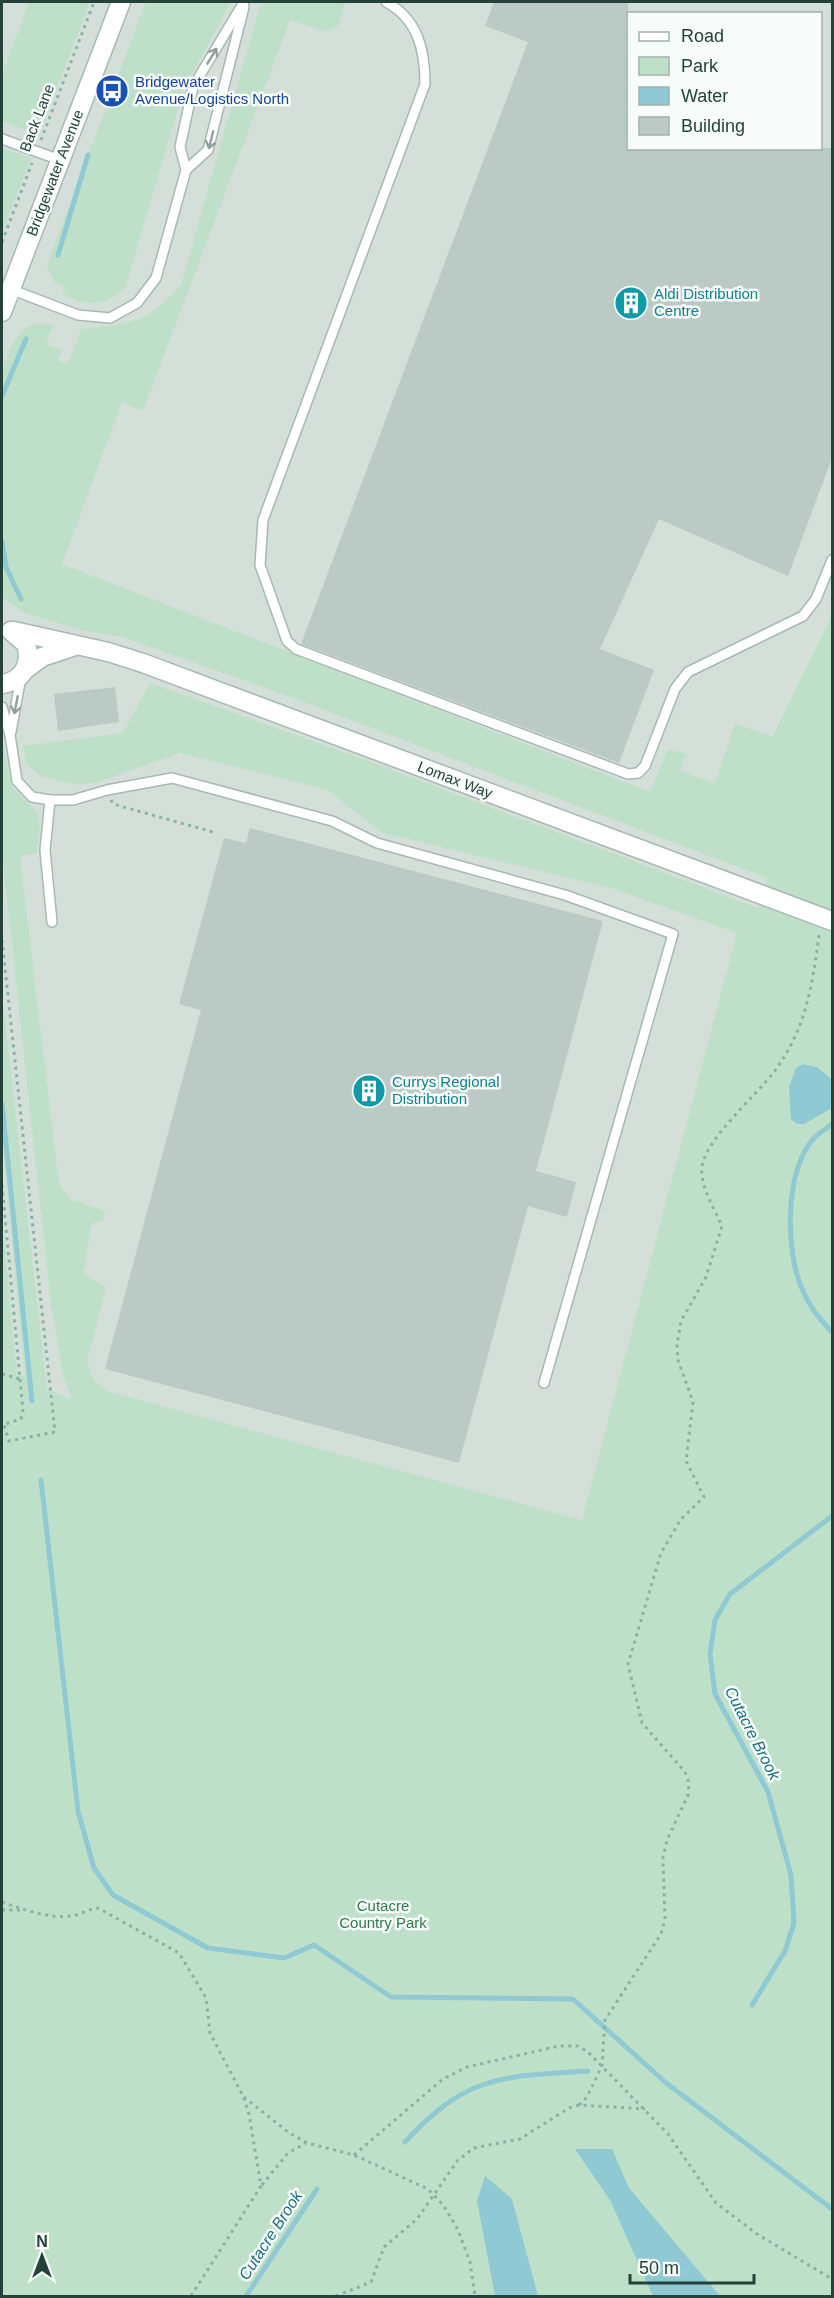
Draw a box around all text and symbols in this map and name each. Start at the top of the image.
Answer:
legend [627,12,822,150]
text: Road [681,26,724,46]
one-way arrow [206,48,218,65]
text: Park [681,56,719,76]
bus stop icon: Bridgewater Avenue/Logistics North [94,73,130,109]
place label: Bridgewater Avenue/Logistics North [135,73,289,107]
street label: Back Lane [16,82,57,154]
text: Water [681,86,728,106]
street label: Bridgewater Avenue [23,107,86,238]
text: Building [681,116,745,136]
one-way arrow [205,130,217,149]
building icon: Aldi Distribution Centre [613,285,649,321]
place label: Aldi Distribution Centre [654,285,758,319]
one-way arrow [10,695,21,715]
street label: Lomax Way [415,758,495,802]
building icon: Currys Regional Distribution [351,1073,387,1109]
place label: Currys Regional Distribution [392,1073,500,1107]
water label: Cutacre Brook [722,1684,784,1784]
park label: Cutacre Country Park [339,1897,427,1931]
water label: Cutacre Brook [235,2187,306,2283]
north arrow [12,2226,72,2286]
text: N [36,2233,48,2250]
scale bar [630,2247,754,2285]
text: 50 m [639,2258,679,2278]

